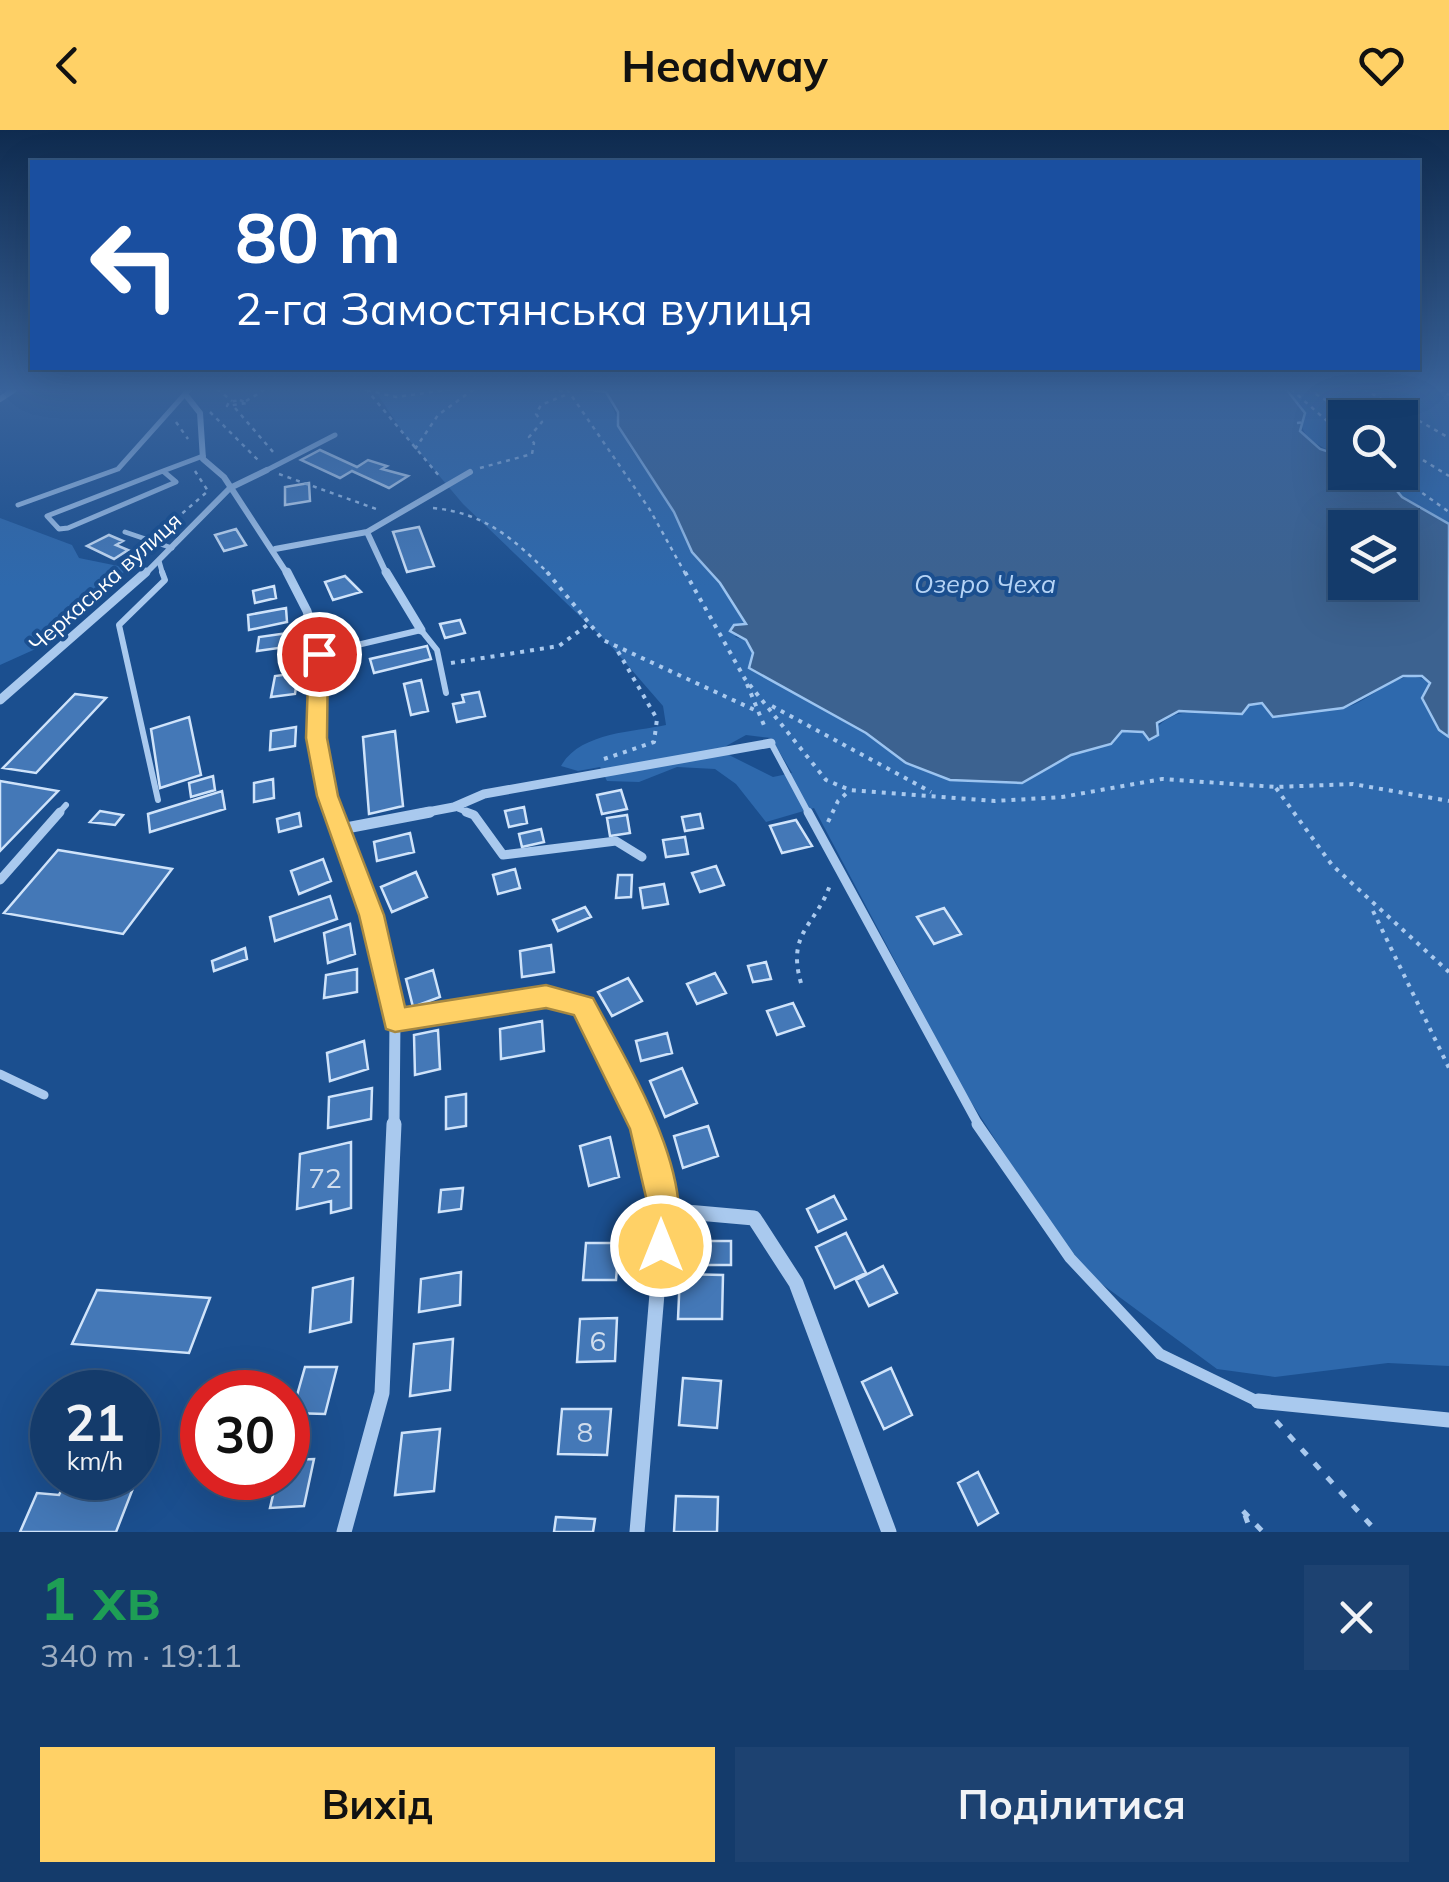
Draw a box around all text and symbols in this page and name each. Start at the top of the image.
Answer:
text: Headway [621,37,828,93]
icon: back [40,38,95,93]
icon: heart [1354,38,1409,93]
text: 80 m [235,193,401,281]
icon: left [70,200,200,330]
text: 2-га Замостянська вулиця [235,280,813,336]
map controls [1328,400,1418,600]
button: search [1328,400,1418,490]
street label: Черкаська вулиця [23,506,187,658]
button: layers [1328,510,1418,600]
water label: Озеро Чеха [914,568,1056,599]
pin [277,612,362,697]
icon: arrive [292,627,347,682]
house number: 72 [308,1160,342,1195]
position arrow [609,1194,713,1298]
house number: 6 [590,1323,606,1358]
speed limit sign: 30 [180,1370,310,1500]
text: 21 [65,1391,125,1454]
house number: 8 [577,1414,593,1449]
text: km/h [67,1445,123,1476]
text: 1 хв [40,1560,161,1635]
button: close [1304,1565,1409,1670]
text: 340 m · 19:11 [40,1635,242,1675]
button: Вихід [40,1747,715,1862]
button: Поділитися [735,1747,1409,1862]

